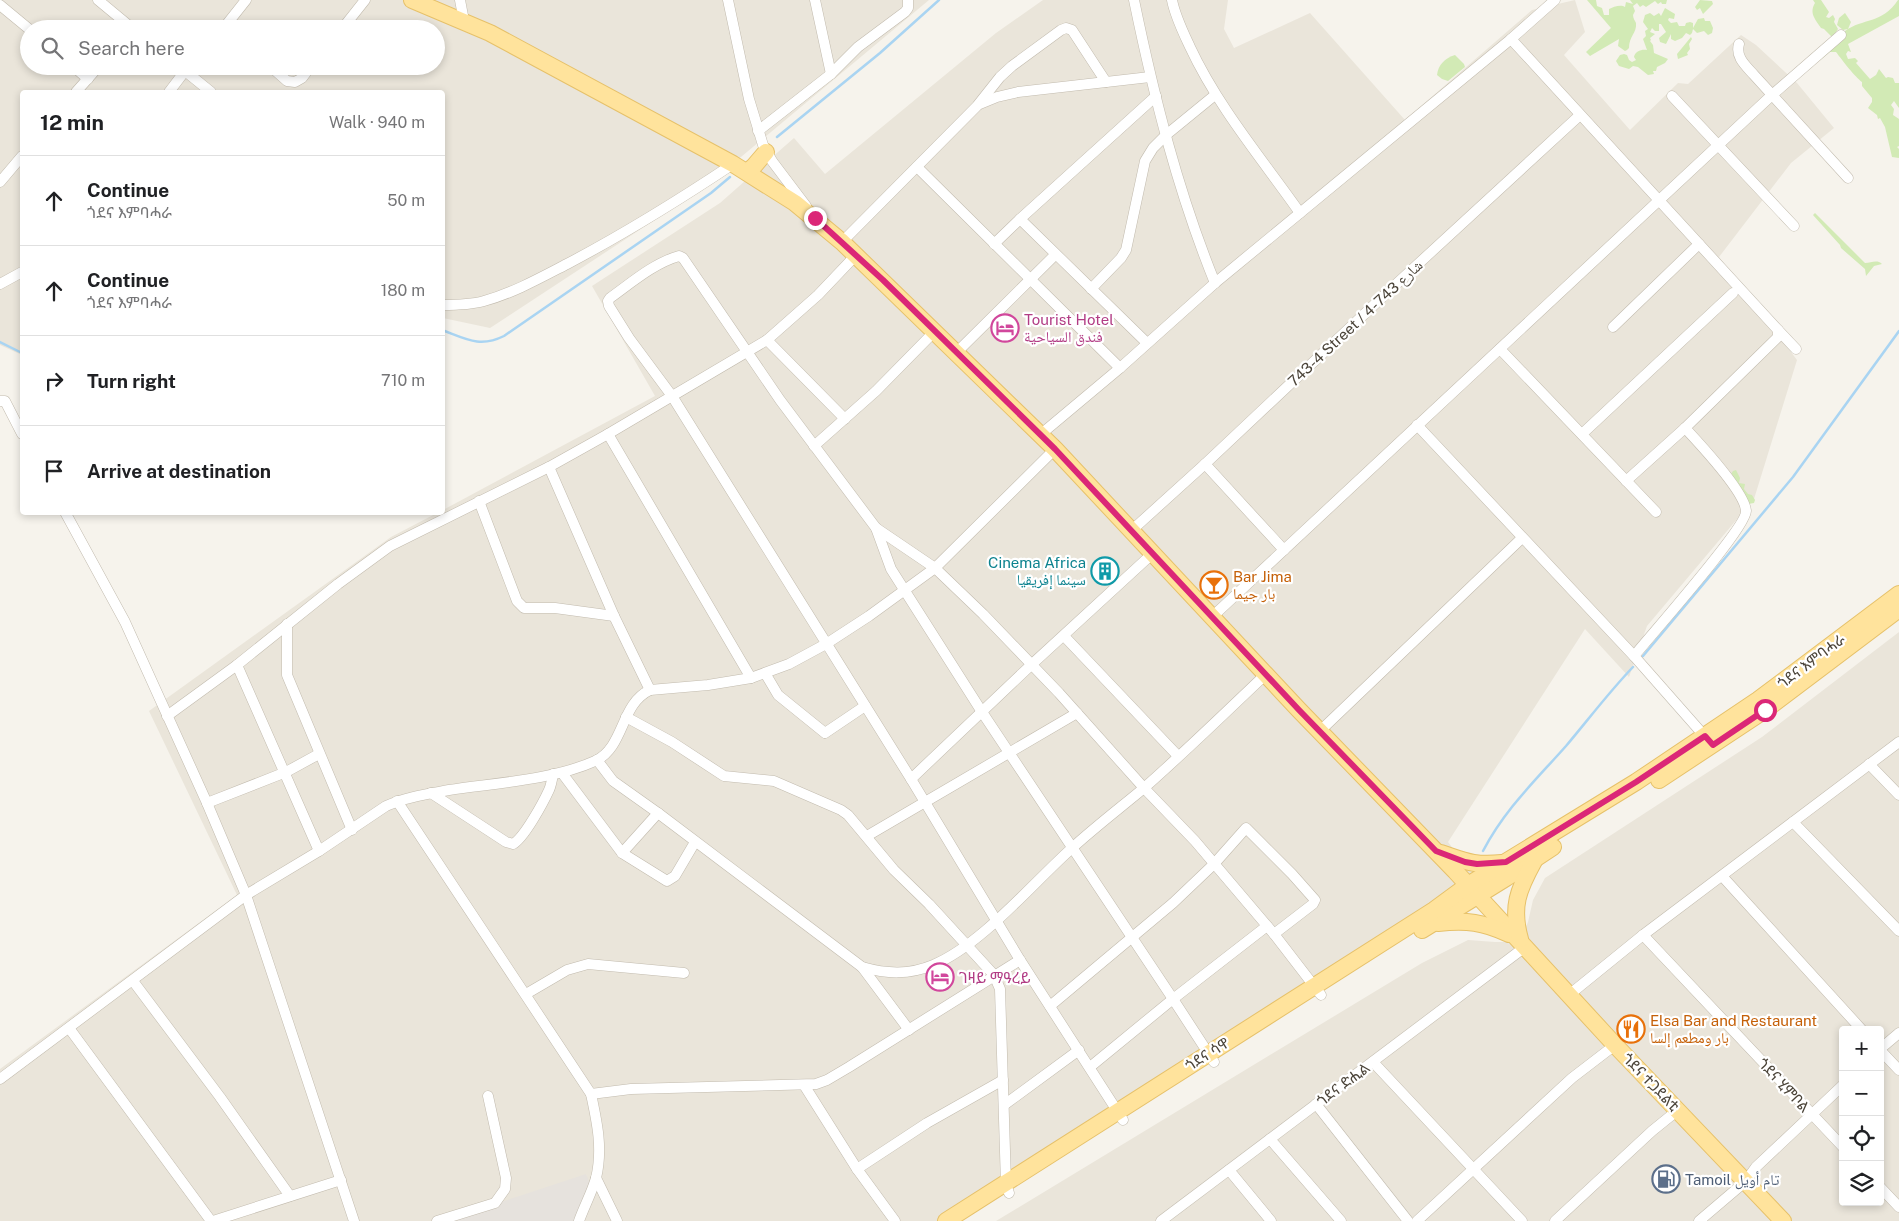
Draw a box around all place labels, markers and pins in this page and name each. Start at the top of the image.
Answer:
place label: Tourist Hotel فندق السياحية [1024,311,1114,347]
hotel icon: Tourist Hotel فندق السياحية [990,313,1020,343]
place label: Cinema Africa سينما إفريقيا [988,554,1086,589]
building icon: Cinema Africa سينما إفريقيا [1090,556,1120,586]
place label: Bar Jima بار جيما [1233,568,1292,603]
bar icon: Bar Jima بار جيما [1199,570,1229,600]
hotel icon: ገዛይ ማዓረይ [925,962,955,992]
place label: ገዛይ ማዓረይ [959,969,1031,986]
place label: Elsa Bar and Restaurant بار ومطعم إلسا [1650,1012,1817,1048]
restaurant icon: Elsa Bar and Restaurant بار ومطعم إلسا [1616,1014,1646,1044]
fuel station icon: Tamoil تام أويل [1651,1164,1681,1194]
place label: Tamoil تام أويل [1685,1171,1780,1190]

